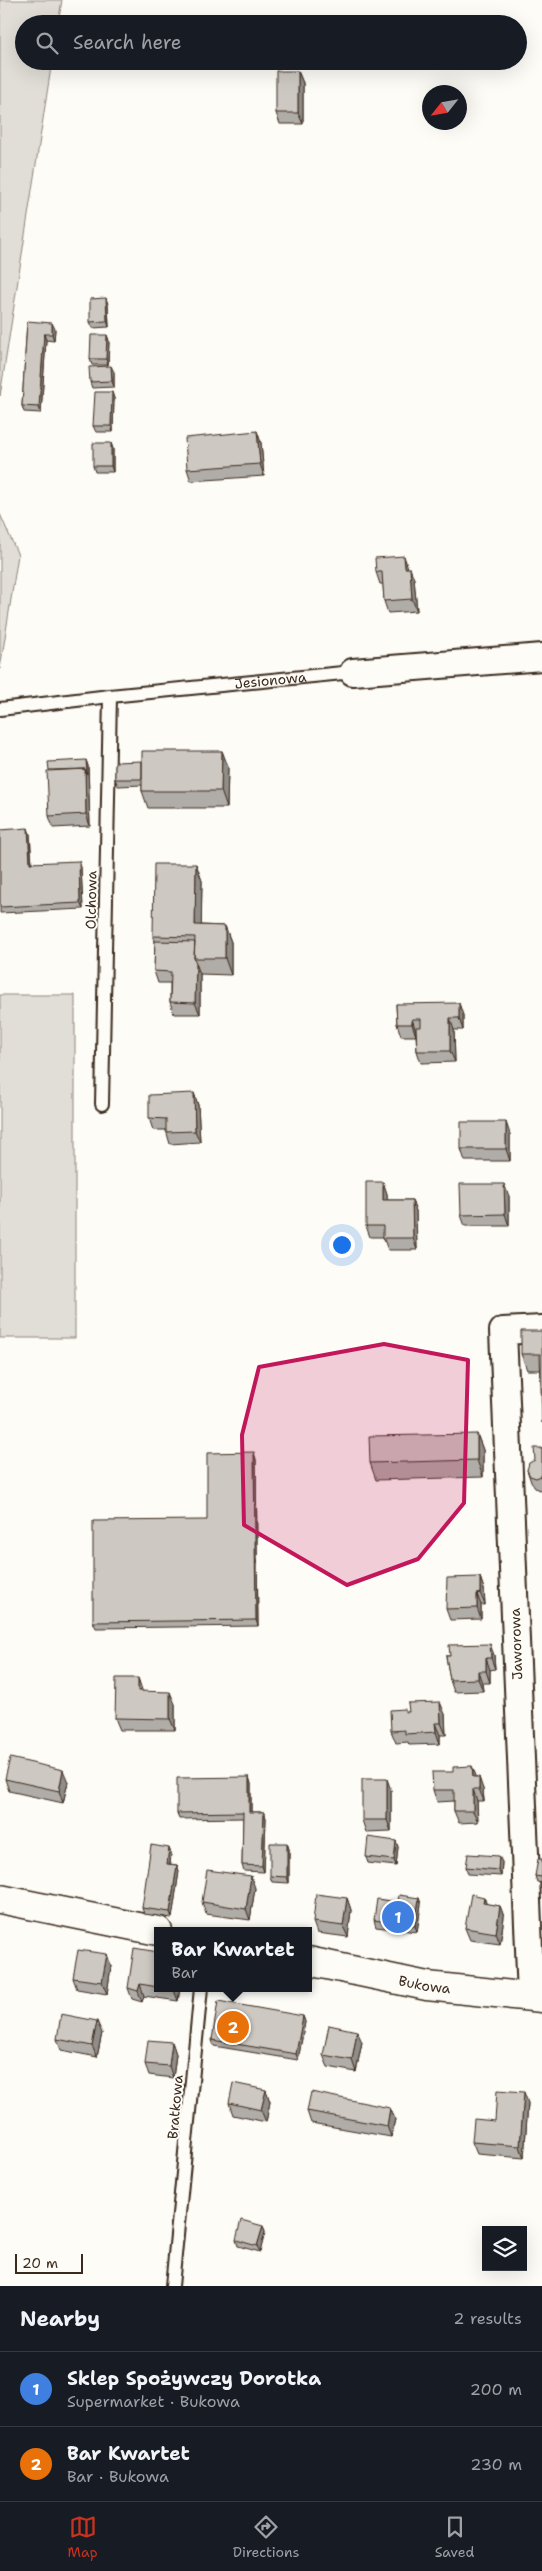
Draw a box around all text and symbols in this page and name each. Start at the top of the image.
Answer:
search box [15,15,527,70]
icon: search [33,29,61,57]
text: Search here [73,30,182,55]
north arrow [422,85,467,130]
street label: Jesionowa [234,668,308,693]
street label: Olchowa [81,870,101,929]
your location [329,1232,355,1258]
street label: Jaworowa [506,1607,526,1680]
pin: 1 [382,1898,414,1936]
popup [154,1927,312,1992]
text: Bar Kwartet [172,1937,294,1962]
text: Bar [172,1962,198,1983]
street label: Bukowa [397,1971,452,1997]
pin: 2 [217,2008,249,2046]
street label: Bratkowa [163,2074,187,2140]
map controls [482,2226,527,2271]
button: layers [482,2226,527,2271]
scale bar [15,2251,82,2274]
text: 20 m [22,2254,58,2272]
text: Nearby [20,2305,100,2333]
text: 2 results [453,2308,522,2329]
text: Sklep Spożywczy Dorotka [67,2366,321,2391]
text: 1 [32,2379,40,2400]
text: 200 m [470,2379,522,2400]
text: Supermarket · Bukowa [67,2391,240,2412]
text: Bar Kwartet [67,2441,190,2466]
text: 2 [30,2454,42,2475]
text: 230 m [470,2454,522,2475]
text: Bar · Bukowa [67,2466,169,2487]
tab: Map [68,2513,98,2561]
tab: Directions [233,2513,299,2561]
tab: Saved [435,2513,474,2561]

